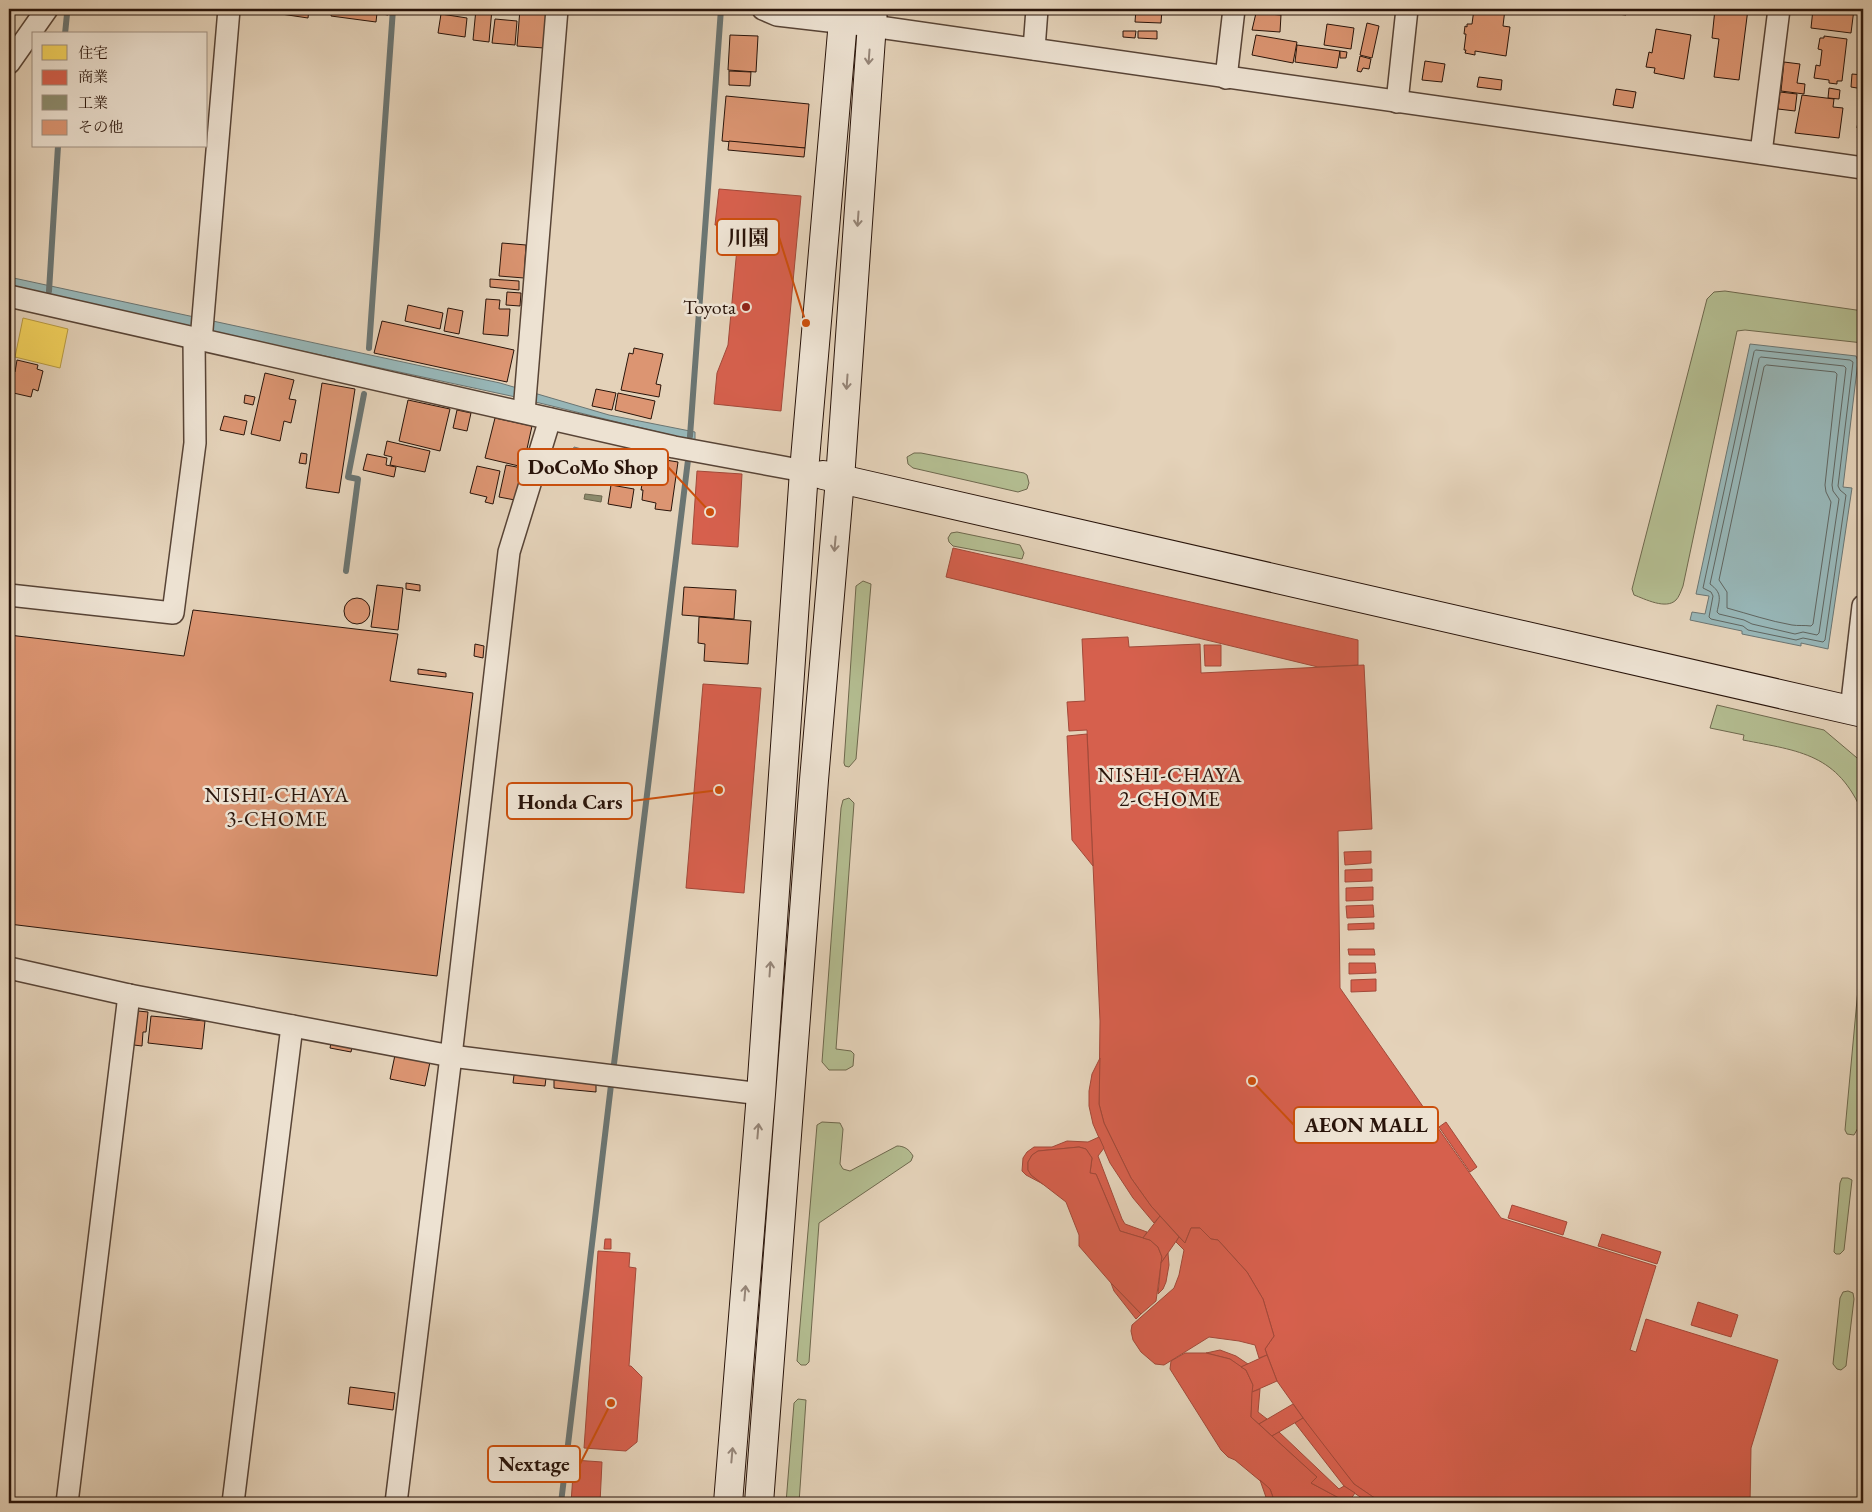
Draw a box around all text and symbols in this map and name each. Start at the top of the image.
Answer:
legend [32,32,208,148]
text: 住宅 [78,43,108,62]
one-way arrow [865,49,874,65]
text: 商業 [78,67,108,86]
text: 工業 [78,93,108,112]
text: その他 [78,117,123,136]
one-way arrow [854,211,863,227]
callout: 川園 [717,219,779,255]
text: 川園 [727,224,769,251]
place label: Toyota [683,294,736,320]
marker: Toyota [740,301,752,313]
one-way arrow [842,373,852,389]
callout: DoCoMo Shop [518,449,668,485]
text: DoCoMo Shop [528,453,659,480]
one-way arrow [830,535,839,551]
district label: NISHI-CHAYA 2-CHOME [1098,761,1242,812]
district label: NISHI-CHAYA 3-CHOME [205,781,349,832]
callout: Honda Cars [507,783,632,819]
text: Honda Cars [517,788,623,815]
one-way arrow [765,961,774,977]
callout: AEON MALL [1294,1107,1438,1143]
text: AEON MALL [1303,1111,1428,1138]
one-way arrow [753,1123,763,1139]
one-way arrow [740,1285,750,1301]
callout: Nextage [488,1446,580,1482]
one-way arrow [728,1447,737,1463]
text: Nextage [498,1450,570,1477]

